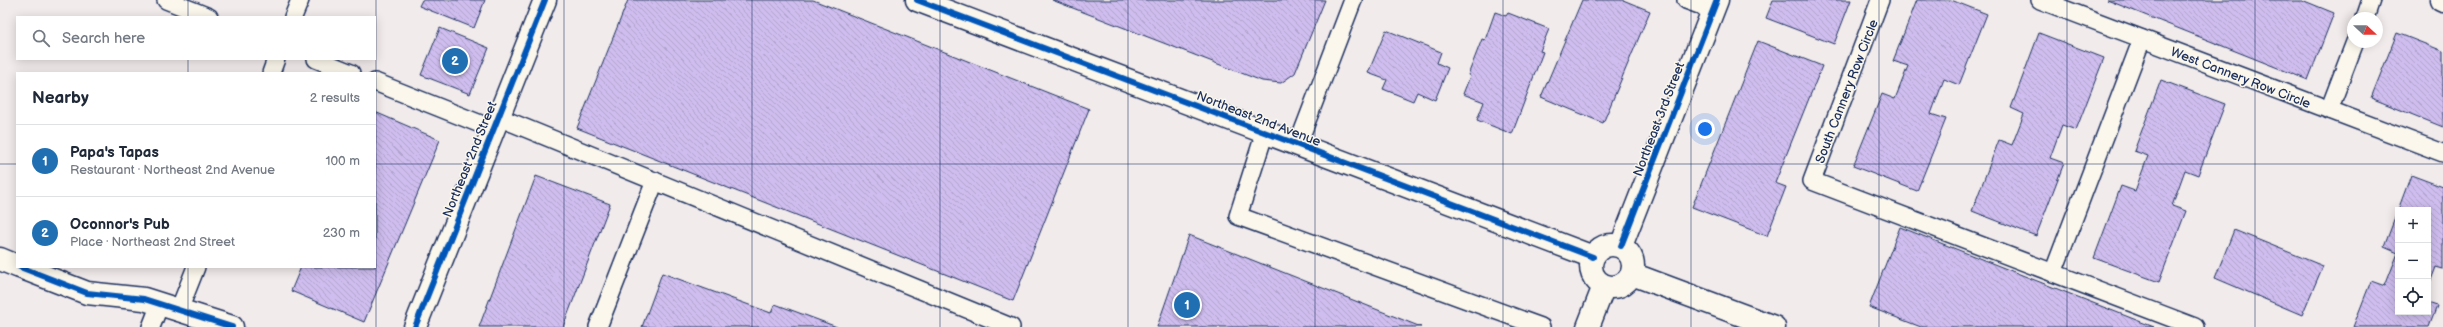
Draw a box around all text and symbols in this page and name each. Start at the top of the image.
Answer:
north arrow [2347,12,2383,48]
search box [16,16,376,60]
street label: South Cannery Row Circle [1812,17,1882,166]
icon: search [30,27,52,49]
text: Search here [62,29,145,48]
street label: West Cannery Row Circle [2168,44,2313,112]
pin: 2 [442,46,468,76]
street label: Northeast 3rd Street [1630,60,1688,179]
text: Nearby [32,88,89,108]
street label: Northeast 2nd Avenue [1194,88,1323,150]
text: 2 results [310,90,360,106]
street label: Northeast 2nd Street [439,99,500,220]
your location [1695,119,1715,139]
text: Papa's Tapas [70,143,159,162]
text: 1 [42,153,48,169]
text: 100 m [325,153,360,169]
text: Restaurant · Northeast 2nd Avenue [70,162,275,178]
map controls [2395,207,2431,315]
button: + [2395,207,2431,243]
text: Oconnor's Pub [70,215,170,234]
text: 2 [41,225,49,241]
text: 230 m [323,225,360,241]
text: Place · Northeast 2nd Street [70,234,235,250]
button: − [2395,243,2431,279]
button: locate [2395,279,2431,315]
pin: 1 [1174,290,1200,320]

